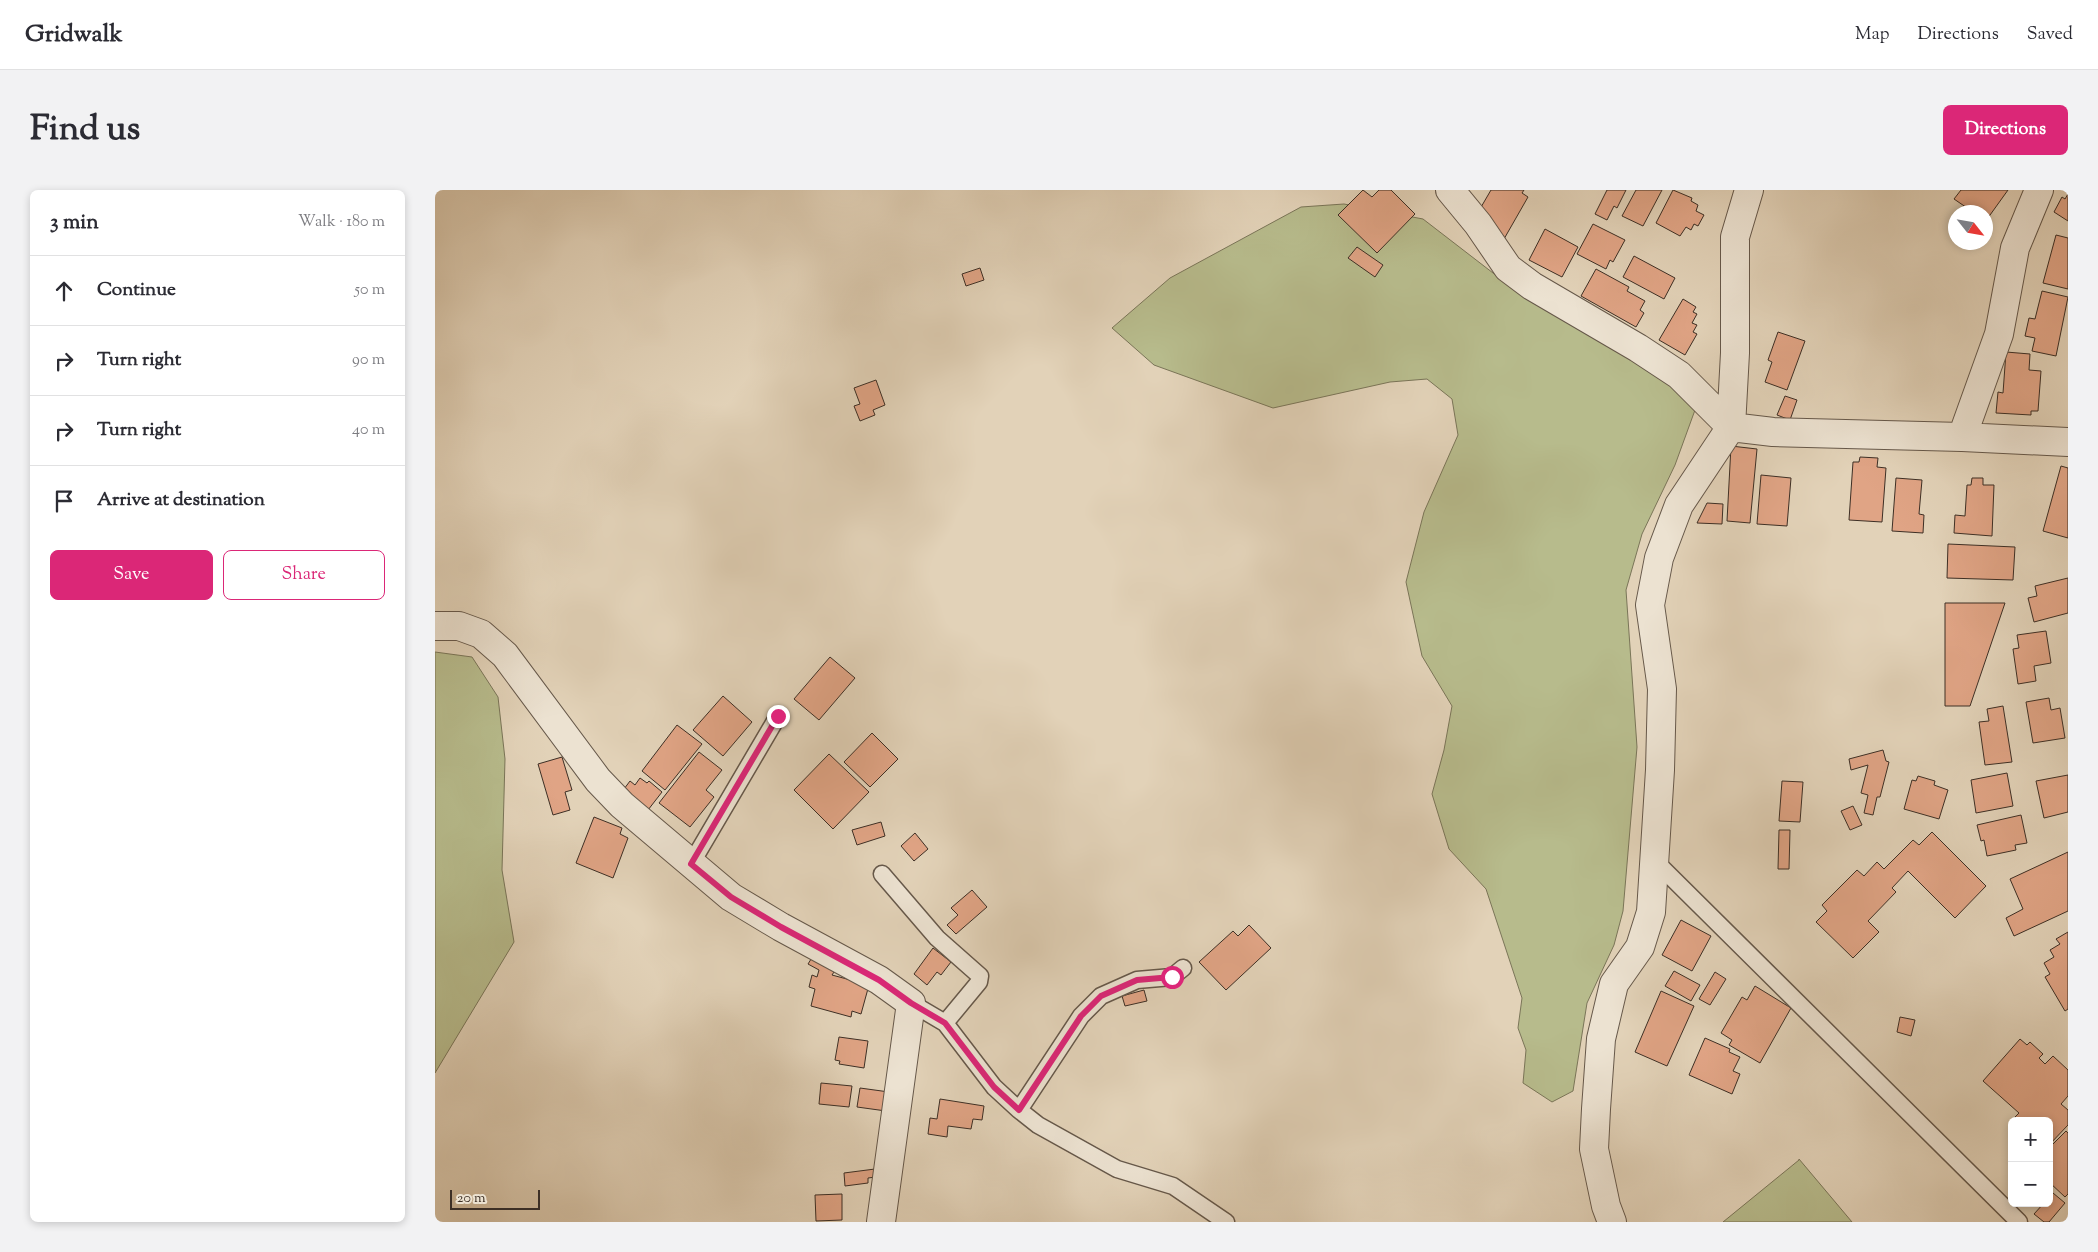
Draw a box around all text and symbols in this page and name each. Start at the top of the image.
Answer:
text: Gridwalk [25,18,123,52]
text: Map [1855,22,1890,48]
text: Directions [1918,22,1999,48]
text: Saved [2027,22,2073,48]
text: Find us [30,105,140,156]
button: Directions [1943,105,2068,155]
north arrow [1948,205,1993,250]
text: 3 min [50,208,99,238]
text: Walk · 180 m [298,211,385,234]
icon: ahead [50,277,78,305]
text: Continue [97,277,176,304]
text: 50 m [354,279,385,302]
icon: right [50,347,78,375]
text: Turn right [97,347,181,374]
text: 90 m [352,349,385,372]
icon: right [50,417,78,445]
text: Turn right [97,417,181,444]
text: 40 m [352,419,385,442]
icon: arrive [50,487,78,515]
text: Arrive at destination [97,487,265,514]
button: Save [50,550,213,600]
button: Share [223,550,385,600]
route end [767,705,790,728]
route start [1161,966,1184,989]
map controls [2008,1117,2053,1207]
button: + [2008,1117,2053,1162]
button: − [2008,1162,2053,1207]
scale bar [450,1187,540,1210]
text: 20 m [457,1189,486,1209]

